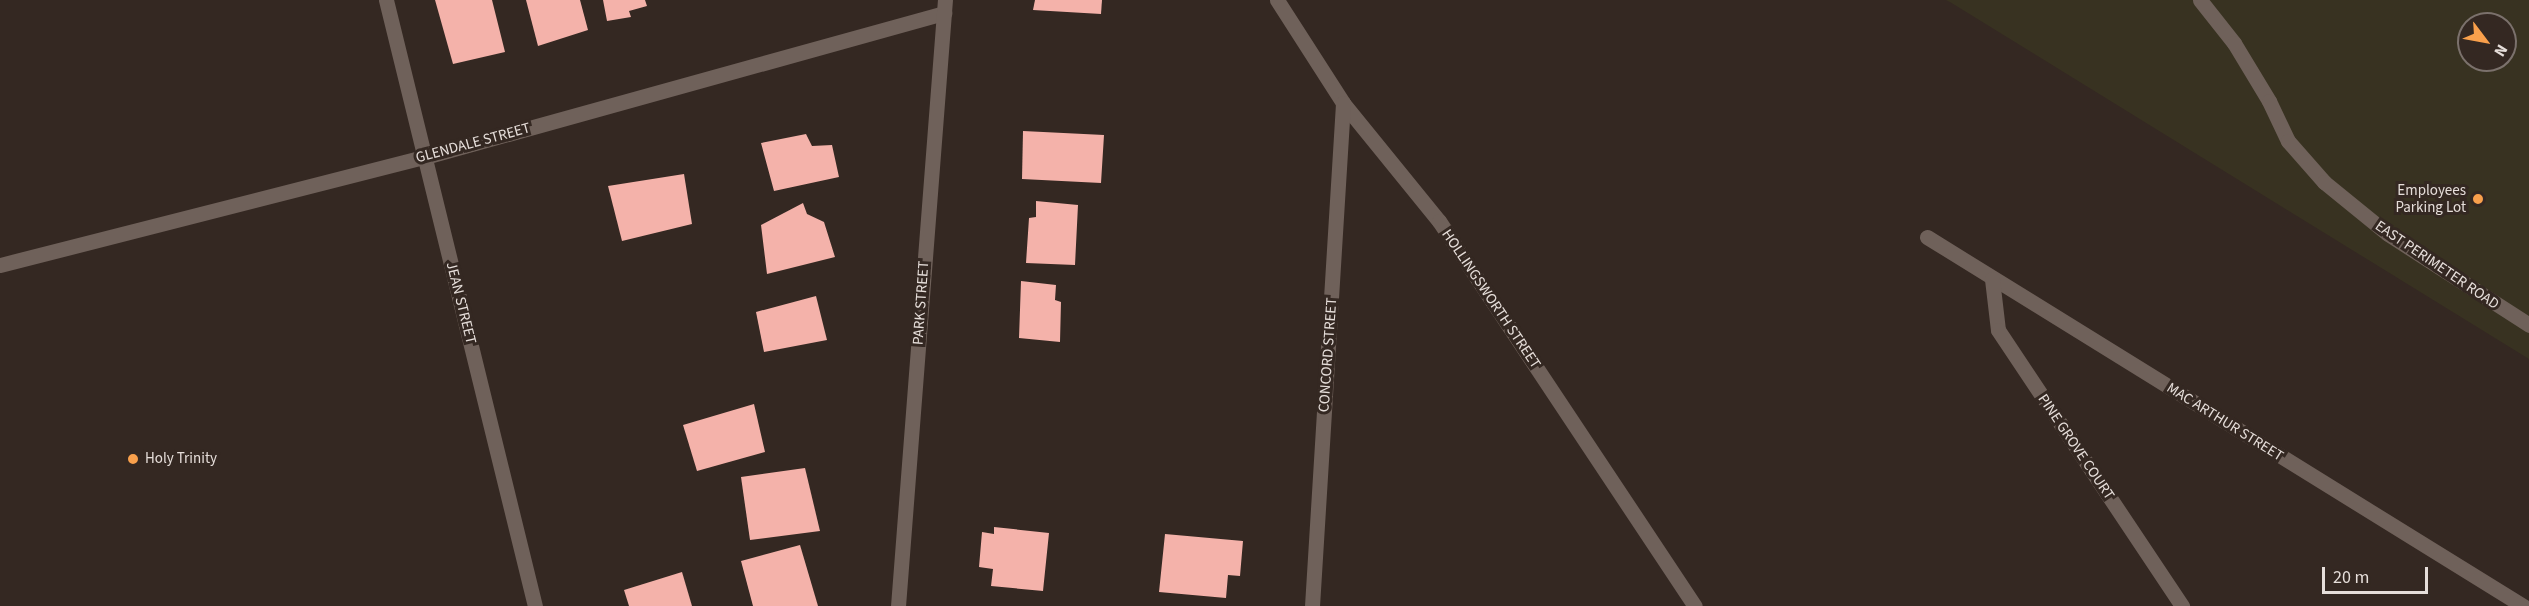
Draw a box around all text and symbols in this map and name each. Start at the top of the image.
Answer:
north arrow [2457,12,2517,72]
text: N [2488,40,2513,61]
street label: GLENDALE STREET [414,119,532,167]
place label: Employees Parking Lot [2395,181,2466,216]
marker: Employees Parking Lot [2471,192,2485,206]
street label: EAST PERIMETER ROAD [2372,217,2502,313]
street label: HOLLINGSWORTH STREET [1438,226,1544,372]
street label: JEAN STREET [442,260,480,346]
street label: PARK STREET [909,260,933,346]
street label: CONCORD STREET [1315,297,1341,413]
street label: MAC ARTHUR STREET [2163,379,2287,465]
street label: PINE GROVE COURT [2034,391,2118,503]
place label: Holy Trinity [145,450,217,468]
marker: Holy Trinity [126,452,140,466]
scale bar [2325,555,2432,593]
text: 20 m [2333,565,2369,590]

